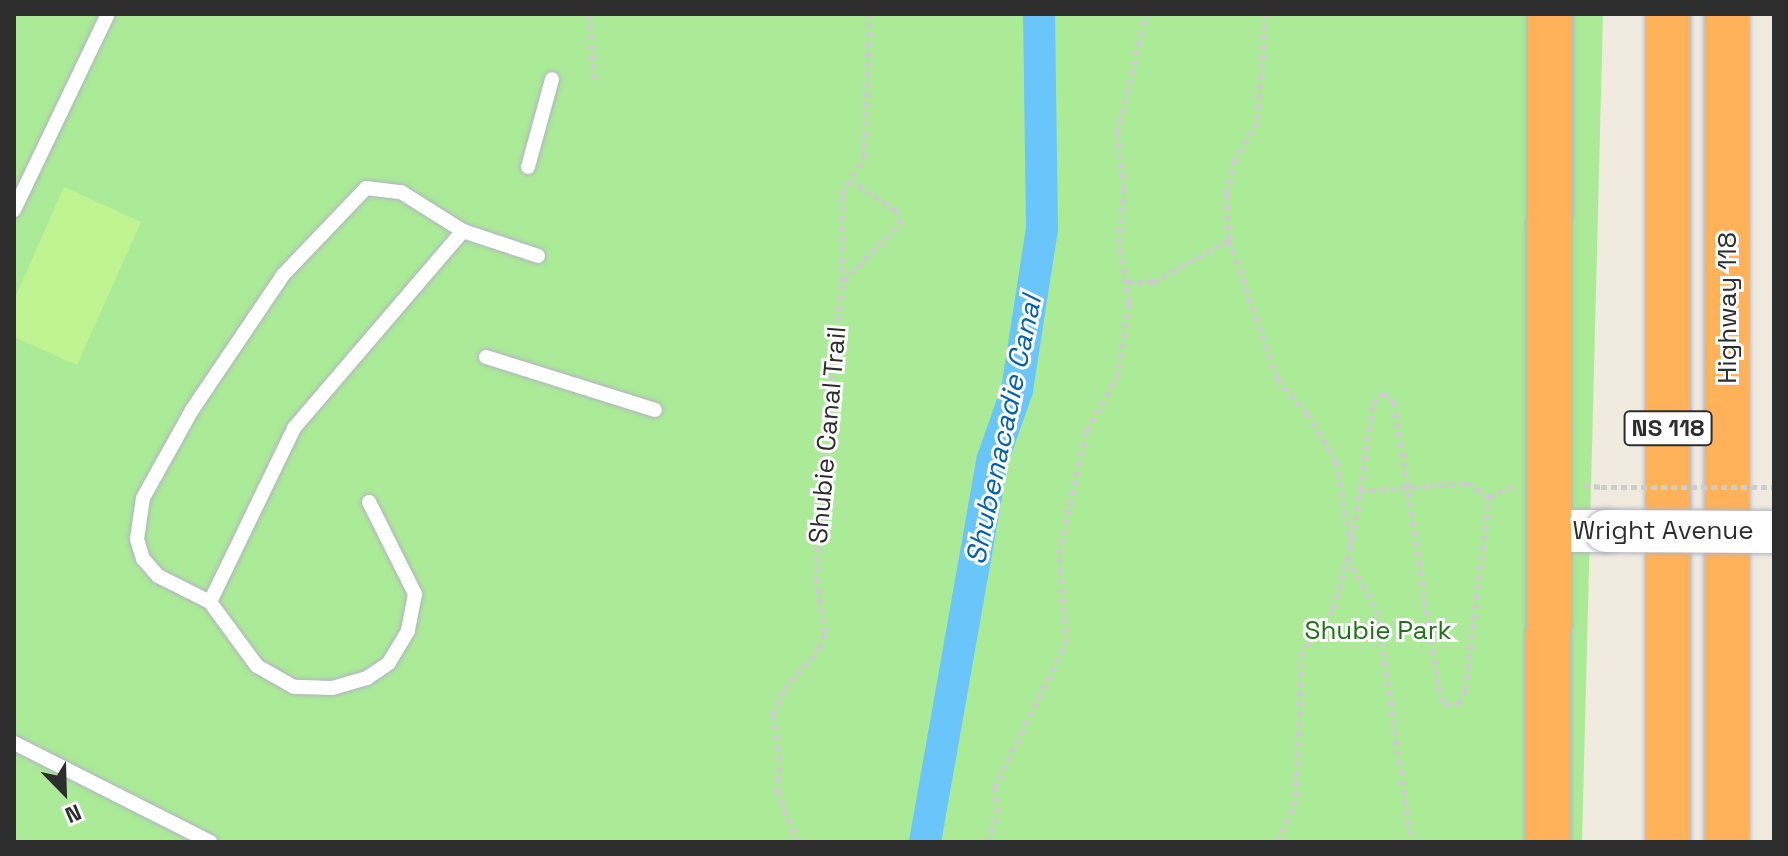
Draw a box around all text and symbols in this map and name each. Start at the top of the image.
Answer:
street label: Highway 118 [1712,232,1744,384]
water label: Shubenacadie Canal [958,292,1048,568]
street label: Shubie Canal Trail [803,325,853,545]
road number: NS 118 [1622,408,1714,448]
street label: Wright Avenue [1572,515,1754,547]
park label: Shubie Park [1305,615,1451,647]
north arrow [24,752,104,832]
text: N [61,798,86,830]

